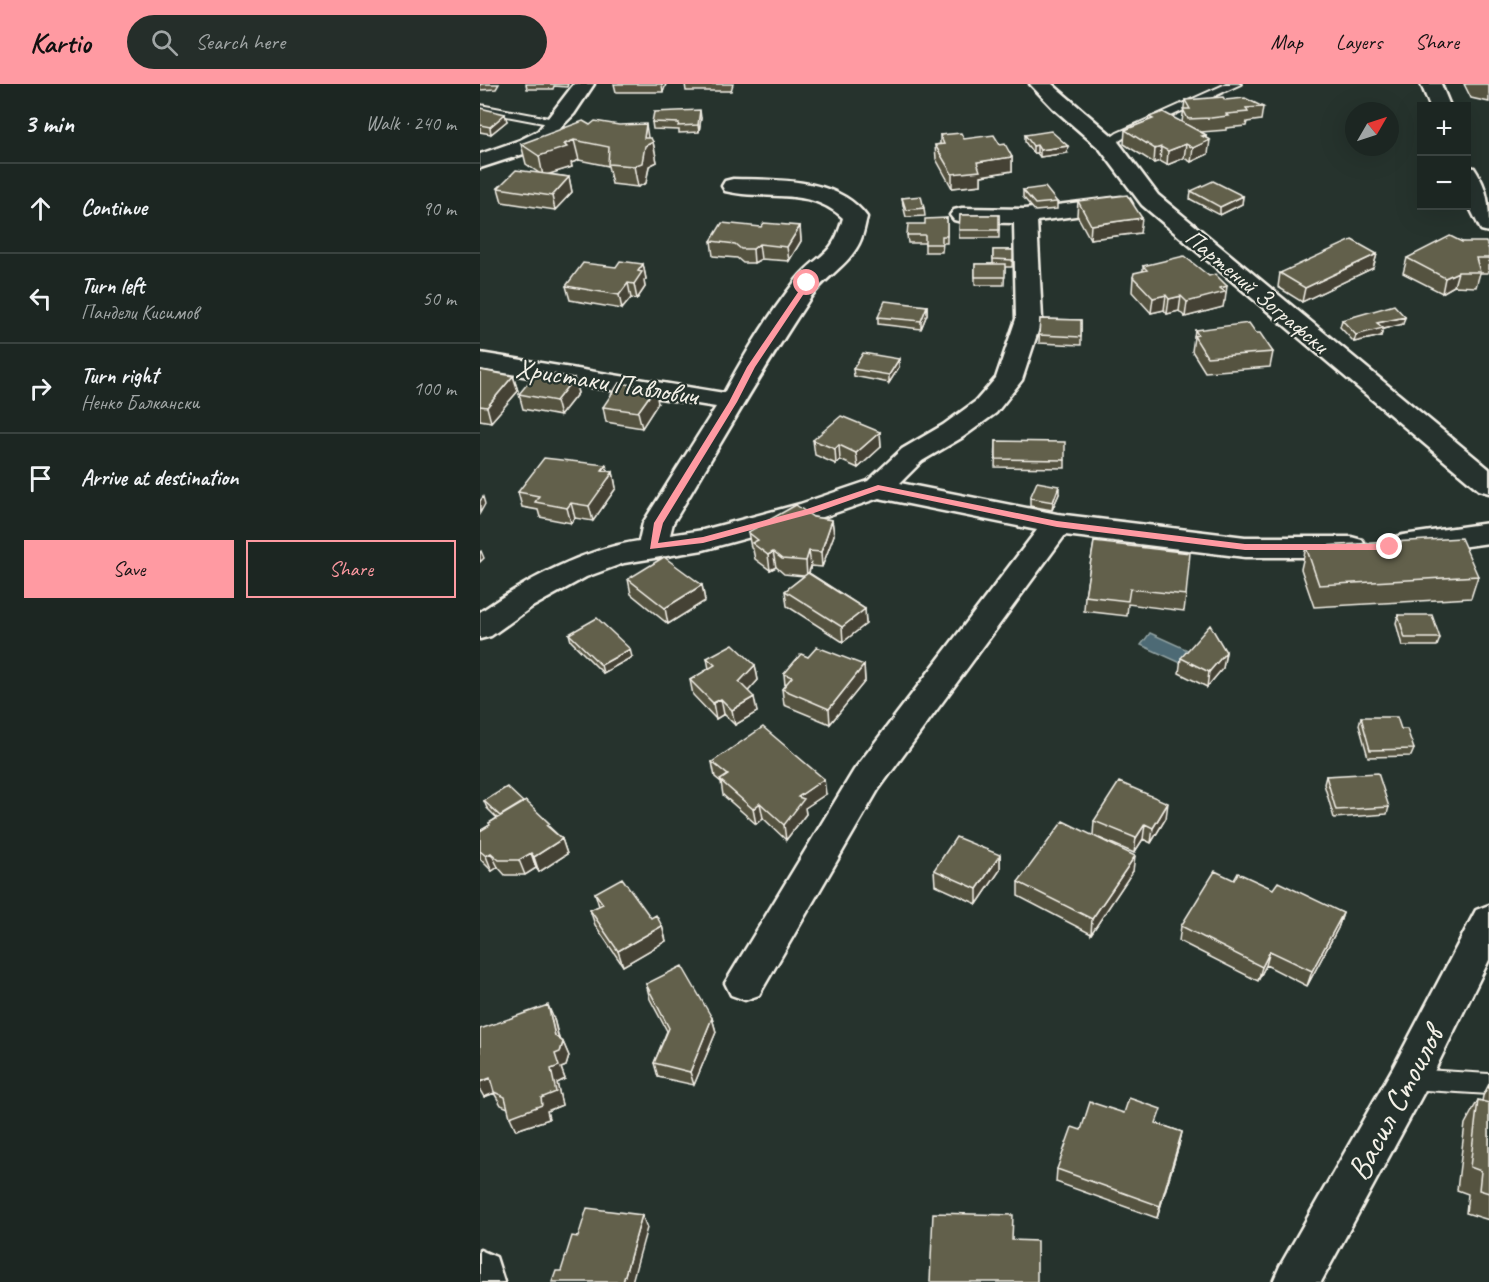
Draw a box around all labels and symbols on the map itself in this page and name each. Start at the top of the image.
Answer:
north arrow [1345,102,1399,156]
street label: Партений Зографски [1179,222,1337,361]
route start [793,269,819,295]
street label: Христаки Павлович [513,350,702,413]
route end [1376,533,1402,559]
street label: Васил Стоилов [1337,1015,1455,1187]

